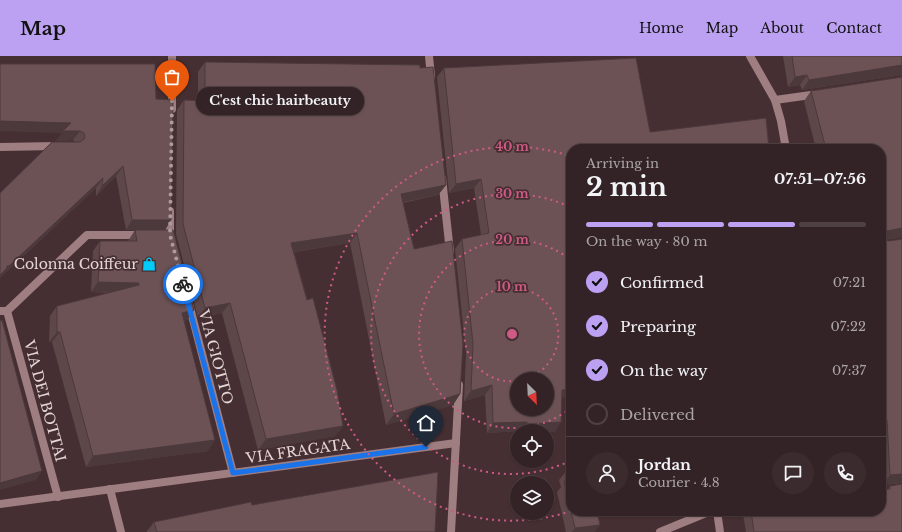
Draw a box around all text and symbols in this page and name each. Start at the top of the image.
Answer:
text: Map [20,17,66,40]
text: Home [639,19,684,37]
text: Map [706,19,738,37]
text: About [760,19,804,37]
text: Contact [826,19,882,37]
pin [155,60,189,101]
icon: bag [161,66,183,88]
callout: C'est chic hairbeauty [196,87,364,115]
text: C'est chic hairbeauty [209,92,351,109]
text: 40 m [495,139,529,154]
text: Arriving in [586,155,659,172]
text: 07:51–07:56 [774,169,866,188]
text: 2 min [586,171,667,203]
text: 30 m [495,186,529,201]
text: 20 m [495,232,529,247]
text: On the way · 80 m [586,233,707,250]
place label: Colonna Coiffeur [14,255,138,273]
shop icon: Colonna Coiffeur [141,256,157,272]
courier [163,264,203,304]
icon: check [586,271,608,293]
icon: bike [172,273,194,295]
text: Confirmed [620,273,704,292]
text: 07:21 [833,274,866,291]
text: 10 m [497,279,528,294]
street label: VIA GIOTTO [194,307,237,406]
icon: check [586,315,608,337]
text: Preparing [620,317,696,336]
text: 07:22 [830,318,866,335]
centre of rings [505,327,519,341]
street label: VIA DEI BOTTAI [20,337,70,464]
icon: check [586,359,608,381]
text: On the way [620,361,708,380]
text: 07:37 [832,362,866,379]
north arrow [510,372,554,416]
map controls [510,372,554,520]
text: Delivered [620,405,695,424]
pin [409,406,443,447]
icon: home [415,412,437,434]
button: locate [510,424,554,468]
street label: VIA FRAGATA [244,435,351,467]
button: person [586,452,628,494]
button: chat [772,452,814,494]
button: phone [824,452,866,494]
text: Jordan [638,455,691,474]
text: Courier · 4.8 [638,474,720,491]
button: layers [510,476,554,520]

